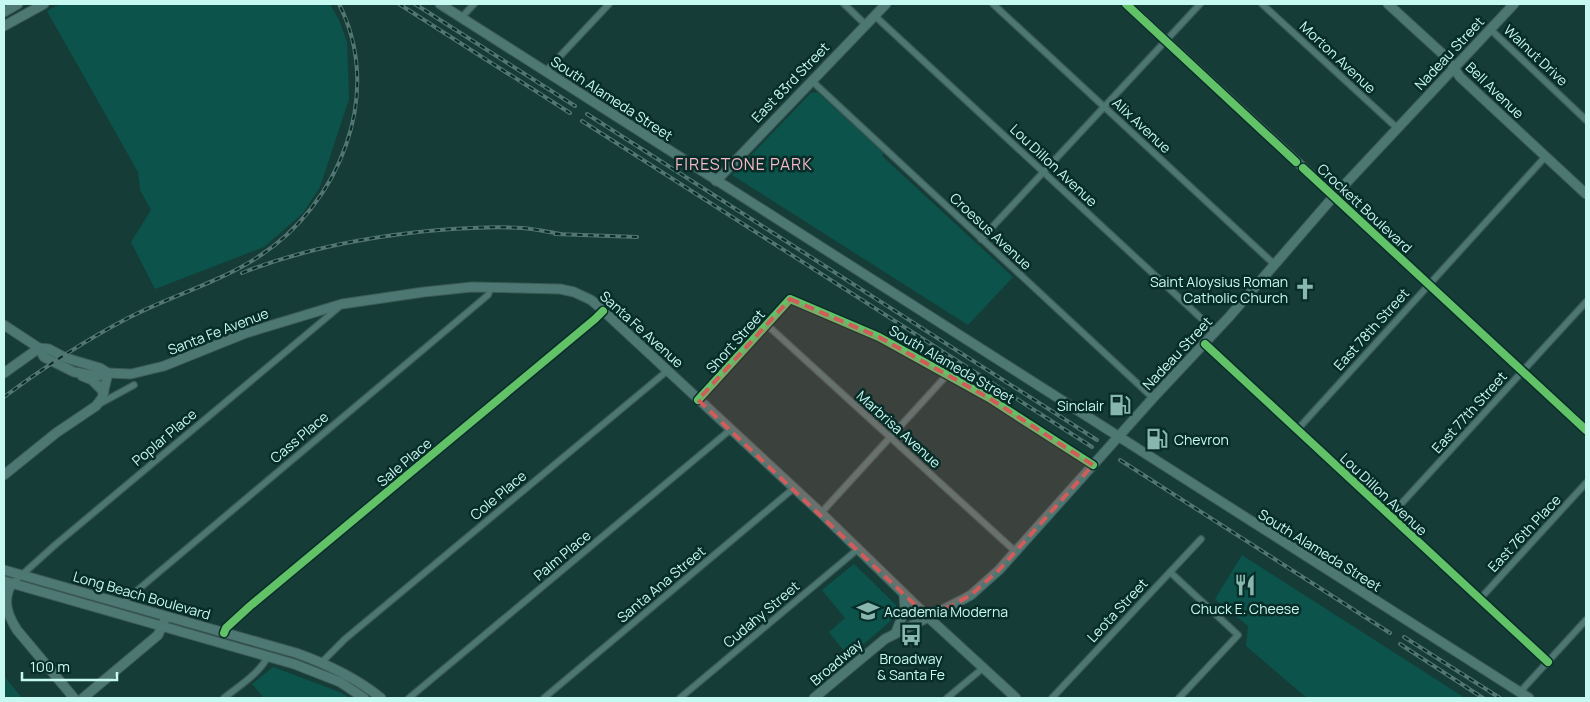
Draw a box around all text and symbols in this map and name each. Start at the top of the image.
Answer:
street label: Nadeau Street [1410,12,1488,94]
street label: Morton Avenue [1296,17,1380,97]
street label: Walnut Drive [1500,20,1572,90]
street label: East 83rd Street [747,38,833,126]
street label: South Alameda Street [547,51,677,145]
street label: Bell Avenue [1462,57,1528,123]
street label: Alix Avenue [1109,93,1175,157]
street label: Lou Dillon Avenue [1006,119,1102,211]
district label: FIRESTONE PARK [675,153,813,175]
street label: Crockett Boulevard [1313,159,1417,257]
street label: Croesus Avenue [946,188,1036,274]
place label: Saint Aloysius Roman Catholic Church [1150,272,1288,307]
church icon: Saint Aloysius Roman Catholic Church [1292,276,1318,302]
street label: East 78th Street [1329,284,1413,374]
street label: Santa Fe Avenue [596,286,688,372]
street label: Santa Fe Avenue [165,303,271,359]
street label: Short Street [701,305,769,377]
street label: Nadeau Street [1138,312,1216,394]
street label: South Alameda Street [886,320,1019,408]
street label: East 77th Street [1427,367,1511,457]
street label: Marbrisa Avenue [853,386,945,472]
fuel station icon: Sinclair [1107,392,1133,418]
place label: Sinclair [1057,396,1104,415]
street label: Poplar Place [128,404,200,470]
street label: Cass Place [266,407,332,467]
fuel station icon: Chevron [1144,426,1170,452]
place label: Chevron [1174,430,1229,449]
street label: Sale Place [373,434,435,490]
street label: Lou Dillon Avenue [1336,448,1432,540]
street label: Cole Place [466,466,530,524]
street label: East 76th Place [1483,490,1565,576]
street label: South Alameda Street [1255,504,1386,596]
street label: Palm Place [529,526,595,584]
street label: Santa Ana Street [613,541,709,627]
street label: Long Beach Boulevard [71,566,213,624]
restaurant icon: Chuck E. Cheese [1232,572,1258,598]
street label: Leota Street [1082,574,1152,646]
street label: Cudahy Street [719,576,803,651]
school or university icon: Academia Moderna [855,598,881,624]
place label: Chuck E. Cheese [1191,599,1299,618]
place label: Academia Moderna [884,602,1008,621]
bus stop icon: Broadway & Santa Fe [898,622,924,648]
street label: Broadway [806,634,867,690]
place label: Broadway & Santa Fe [877,649,945,684]
scale bar [22,650,118,682]
text: 100 m [30,656,70,677]

